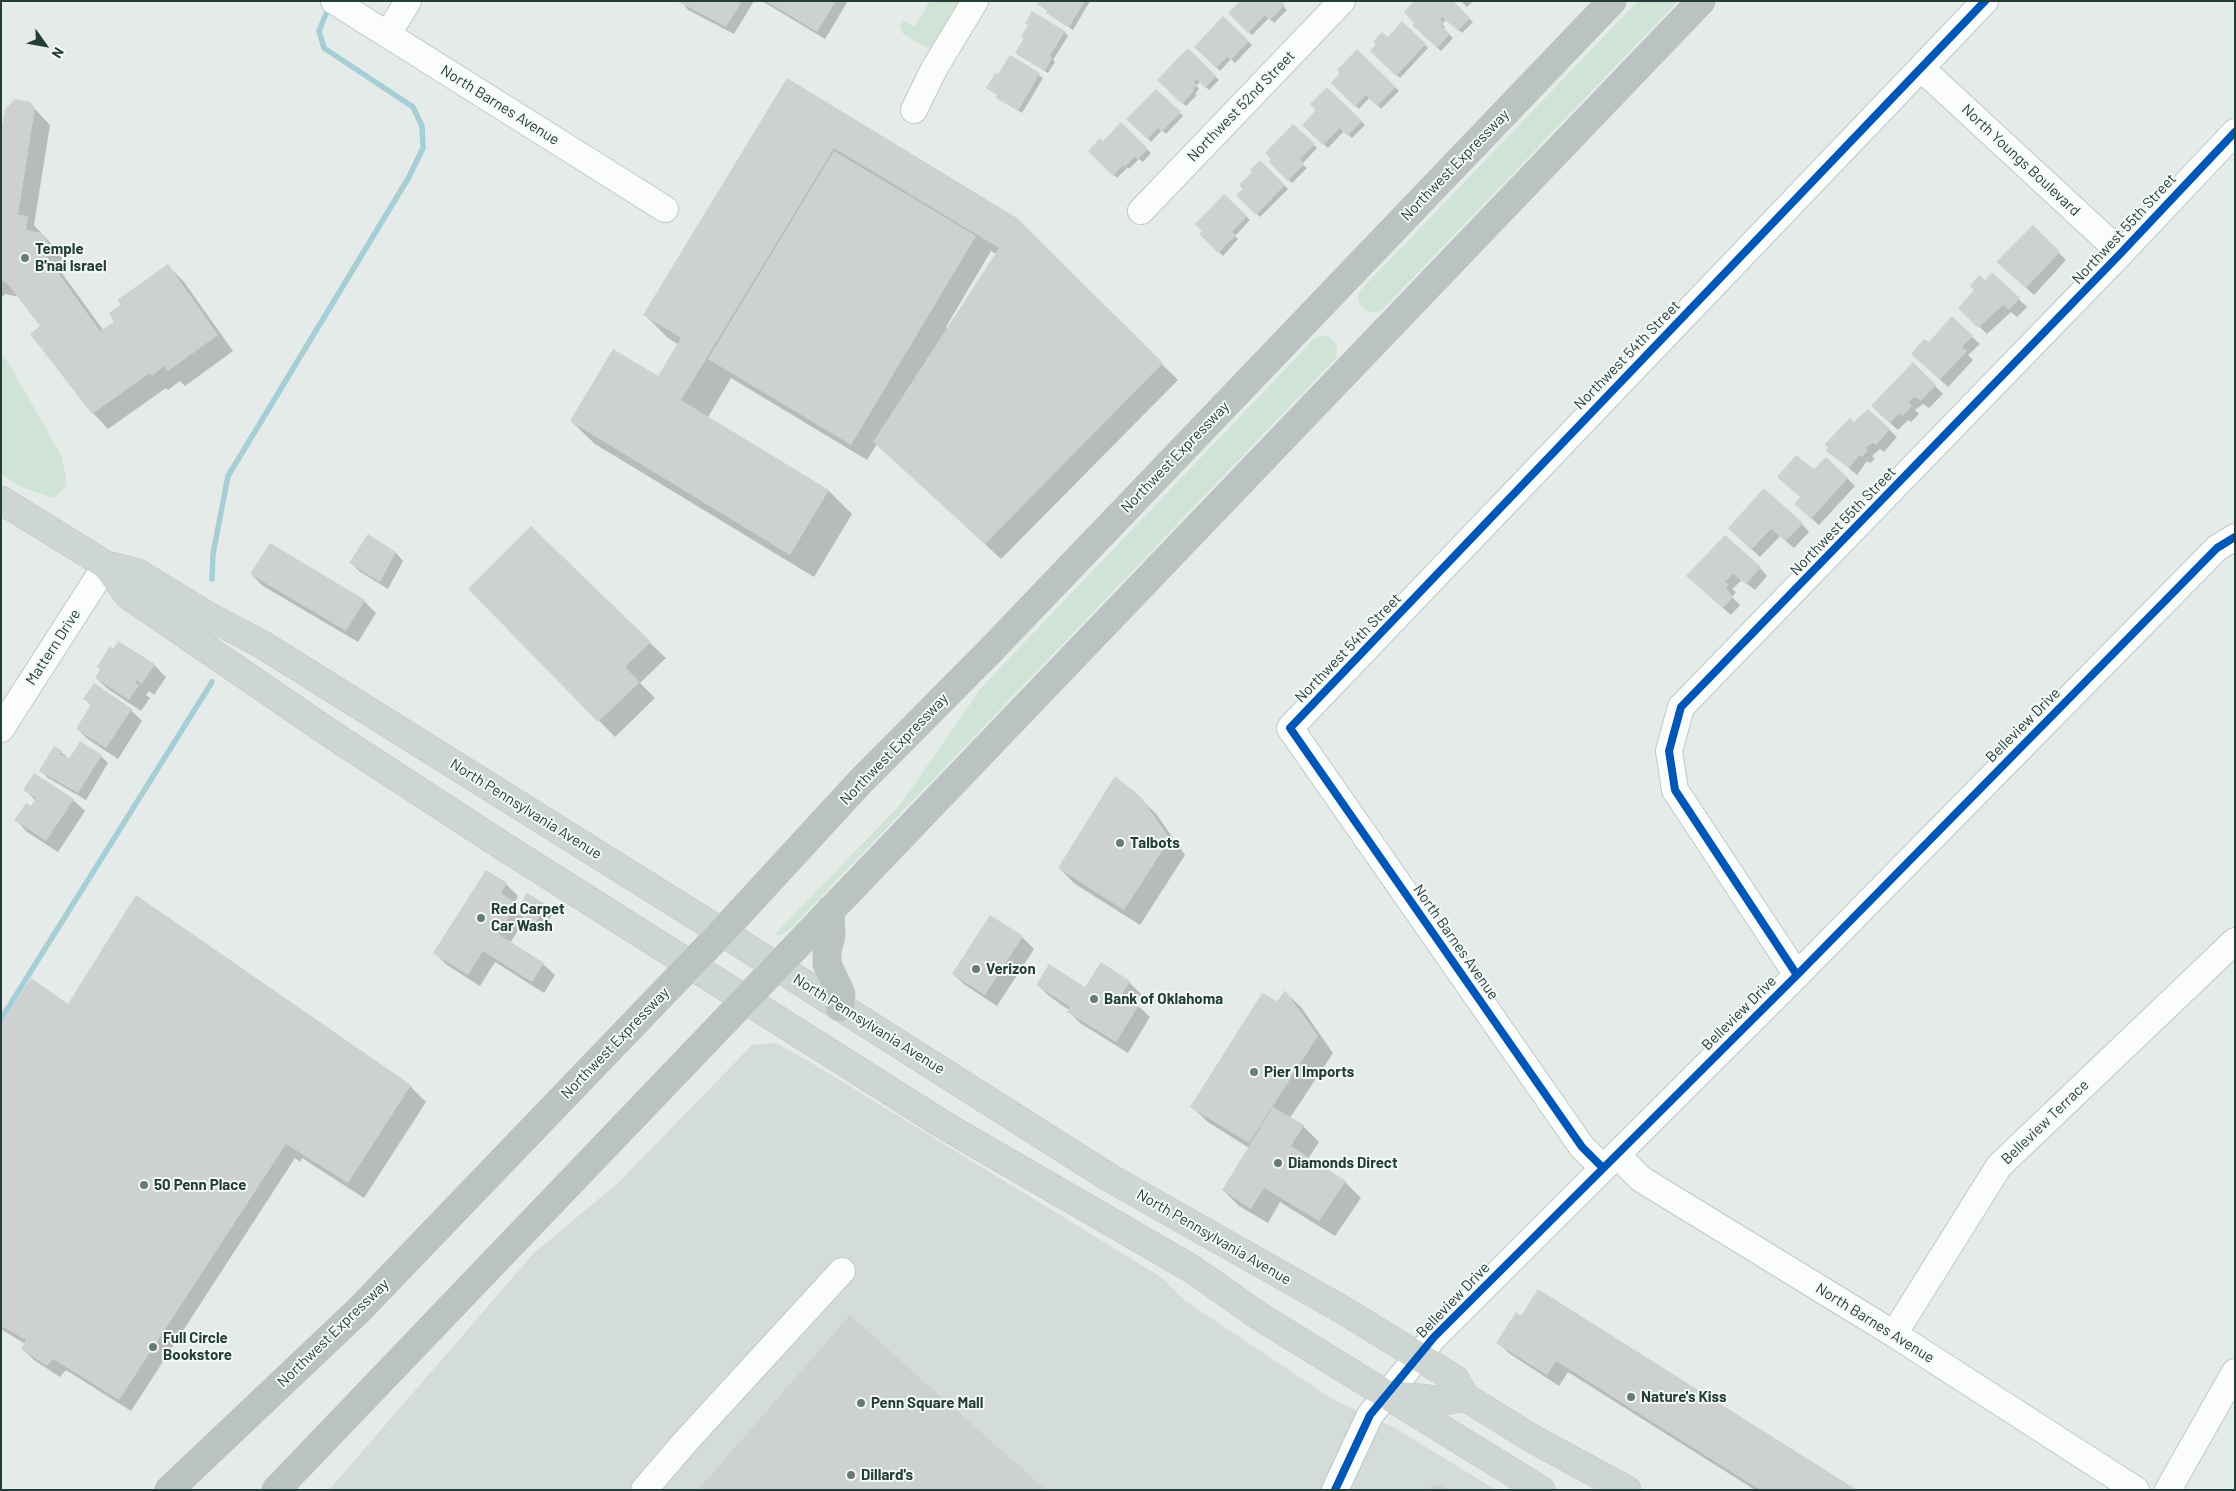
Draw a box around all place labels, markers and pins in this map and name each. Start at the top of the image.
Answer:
place label: Temple B'nai Israel [35,240,107,275]
marker: Temple B'nai Israel [19,252,31,264]
place label: Talbots [1130,834,1180,852]
marker: Talbots [1114,837,1126,849]
place label: Red Carpet Car Wash [491,900,565,935]
marker: Red Carpet Car Wash [475,912,487,924]
place label: Verizon [986,960,1036,978]
marker: Verizon [970,963,982,975]
place label: Bank of Oklahoma [1104,990,1223,1008]
marker: Bank of Oklahoma [1088,993,1100,1005]
place label: Pier 1 Imports [1264,1063,1354,1081]
marker: Pier 1 Imports [1248,1066,1260,1078]
place label: Diamonds Direct [1288,1154,1398,1172]
marker: Diamonds Direct [1272,1157,1284,1169]
place label: 50 Penn Place [154,1176,246,1194]
marker: 50 Penn Place [138,1179,150,1191]
place label: Full Circle Bookstore [163,1329,232,1364]
marker: Full Circle Bookstore [147,1341,159,1353]
place label: Nature's Kiss [1641,1388,1727,1406]
marker: Nature's Kiss [1625,1391,1637,1403]
place label: Penn Square Mall [871,1394,983,1412]
marker: Penn Square Mall [855,1397,867,1409]
place label: Dillard's [861,1466,913,1484]
marker: Dillard's [845,1469,857,1481]

